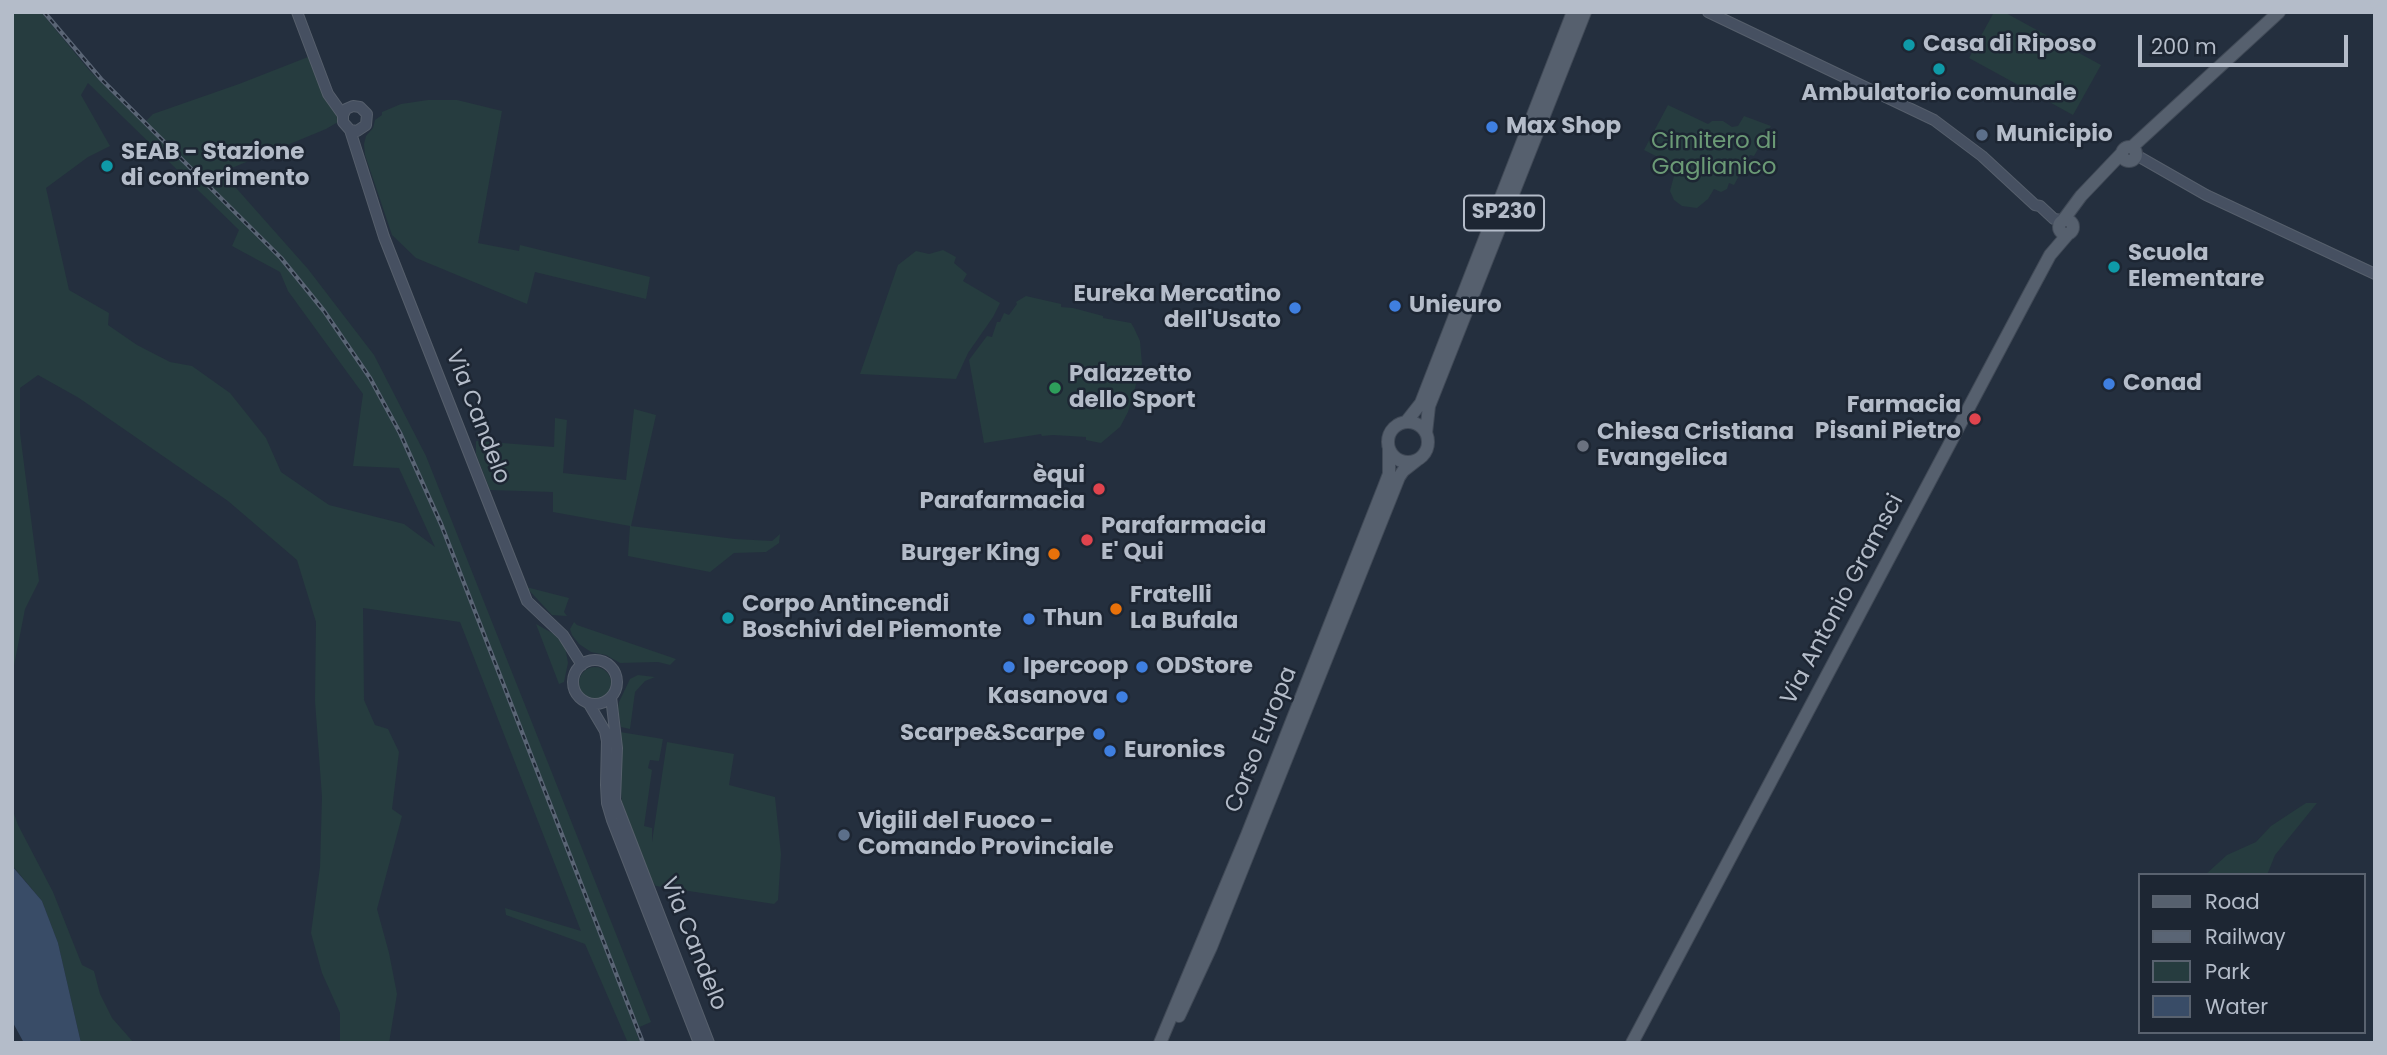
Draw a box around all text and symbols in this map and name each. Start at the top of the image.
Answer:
scale bar [2142,21,2352,65]
place label: Casa di Riposo [1923,31,2096,59]
text: 200 m [2151,32,2217,61]
marker: Casa di Riposo [1901,37,1917,53]
marker: Ambulatorio comunale [1931,61,1947,77]
place label: Ambulatorio comunale [1801,80,2077,108]
place label: Max Shop [1506,113,1621,141]
marker: Max Shop [1484,119,1500,135]
place label: Municipio [1996,121,2113,149]
marker: Municipio [1974,127,1990,143]
park label: Cimitero di Gaglianico [1651,128,1777,182]
place label: SEAB - Stazione di conferimento [121,139,309,193]
marker: SEAB - Stazione di conferimento [99,158,115,174]
road number: SP230 [1464,196,1544,230]
place label: Scuola Elementare [2128,240,2264,294]
marker: Scuola Elementare [2106,259,2122,275]
place label: Eureka Mercatino dell'Usato [1073,281,1281,335]
place label: Unieuro [1409,292,1502,320]
marker: Unieuro [1387,298,1403,314]
marker: Eureka Mercatino dell'Usato [1287,300,1303,316]
street label: Via Candelo [439,346,515,488]
place label: Palazzetto dello Sport [1069,361,1195,415]
place label: Conad [2123,370,2202,398]
marker: Conad [2101,376,2117,392]
marker: Palazzetto dello Sport [1047,380,1063,396]
place label: Farmacia Pisani Pietro [1815,392,1961,446]
marker: Farmacia Pisani Pietro [1967,411,1983,427]
place label: Chiesa Cristiana Evangelica [1597,419,1794,473]
marker: Chiesa Cristiana Evangelica [1575,438,1591,454]
place label: èqui Parafarmacia [920,462,1085,516]
marker: èqui Parafarmacia [1091,481,1107,497]
street label: Via Antonio Gramsci [1776,490,1910,710]
place label: Parafarmacia E' Qui [1101,513,1266,567]
marker: Parafarmacia E' Qui [1079,532,1095,548]
place label: Burger King [901,540,1040,568]
marker: Burger King [1046,546,1062,562]
place label: Fratelli La Bufala [1130,582,1238,636]
place label: Corpo Antincendi Boschivi del Piemonte [742,591,1002,645]
marker: Fratelli La Bufala [1108,601,1124,617]
place label: Thun [1043,605,1103,633]
marker: Corpo Antincendi Boschivi del Piemonte [720,610,736,626]
marker: Thun [1021,611,1037,627]
place label: Ipercoop [1023,653,1128,681]
place label: ODStore [1156,653,1253,681]
marker: Ipercoop [1001,659,1017,675]
marker: ODStore [1134,659,1150,675]
street label: Corso Europa [1220,663,1304,817]
place label: Kasanova [988,683,1108,711]
marker: Kasanova [1114,689,1130,705]
place label: Scarpe&Scarpe [900,720,1085,748]
marker: Scarpe&Scarpe [1091,726,1107,742]
place label: Euronics [1124,737,1225,765]
marker: Euronics [1102,743,1118,759]
place label: Vigili del Fuoco - Comando Provinciale [858,808,1114,862]
marker: Vigili del Fuoco - Comando Provinciale [836,827,852,843]
street label: Via Candelo [654,873,732,1015]
legend [2138,873,2366,1034]
text: Road [2205,887,2260,916]
text: Railway [2205,922,2286,951]
text: Park [2205,957,2250,986]
text: Water [2205,992,2268,1021]

